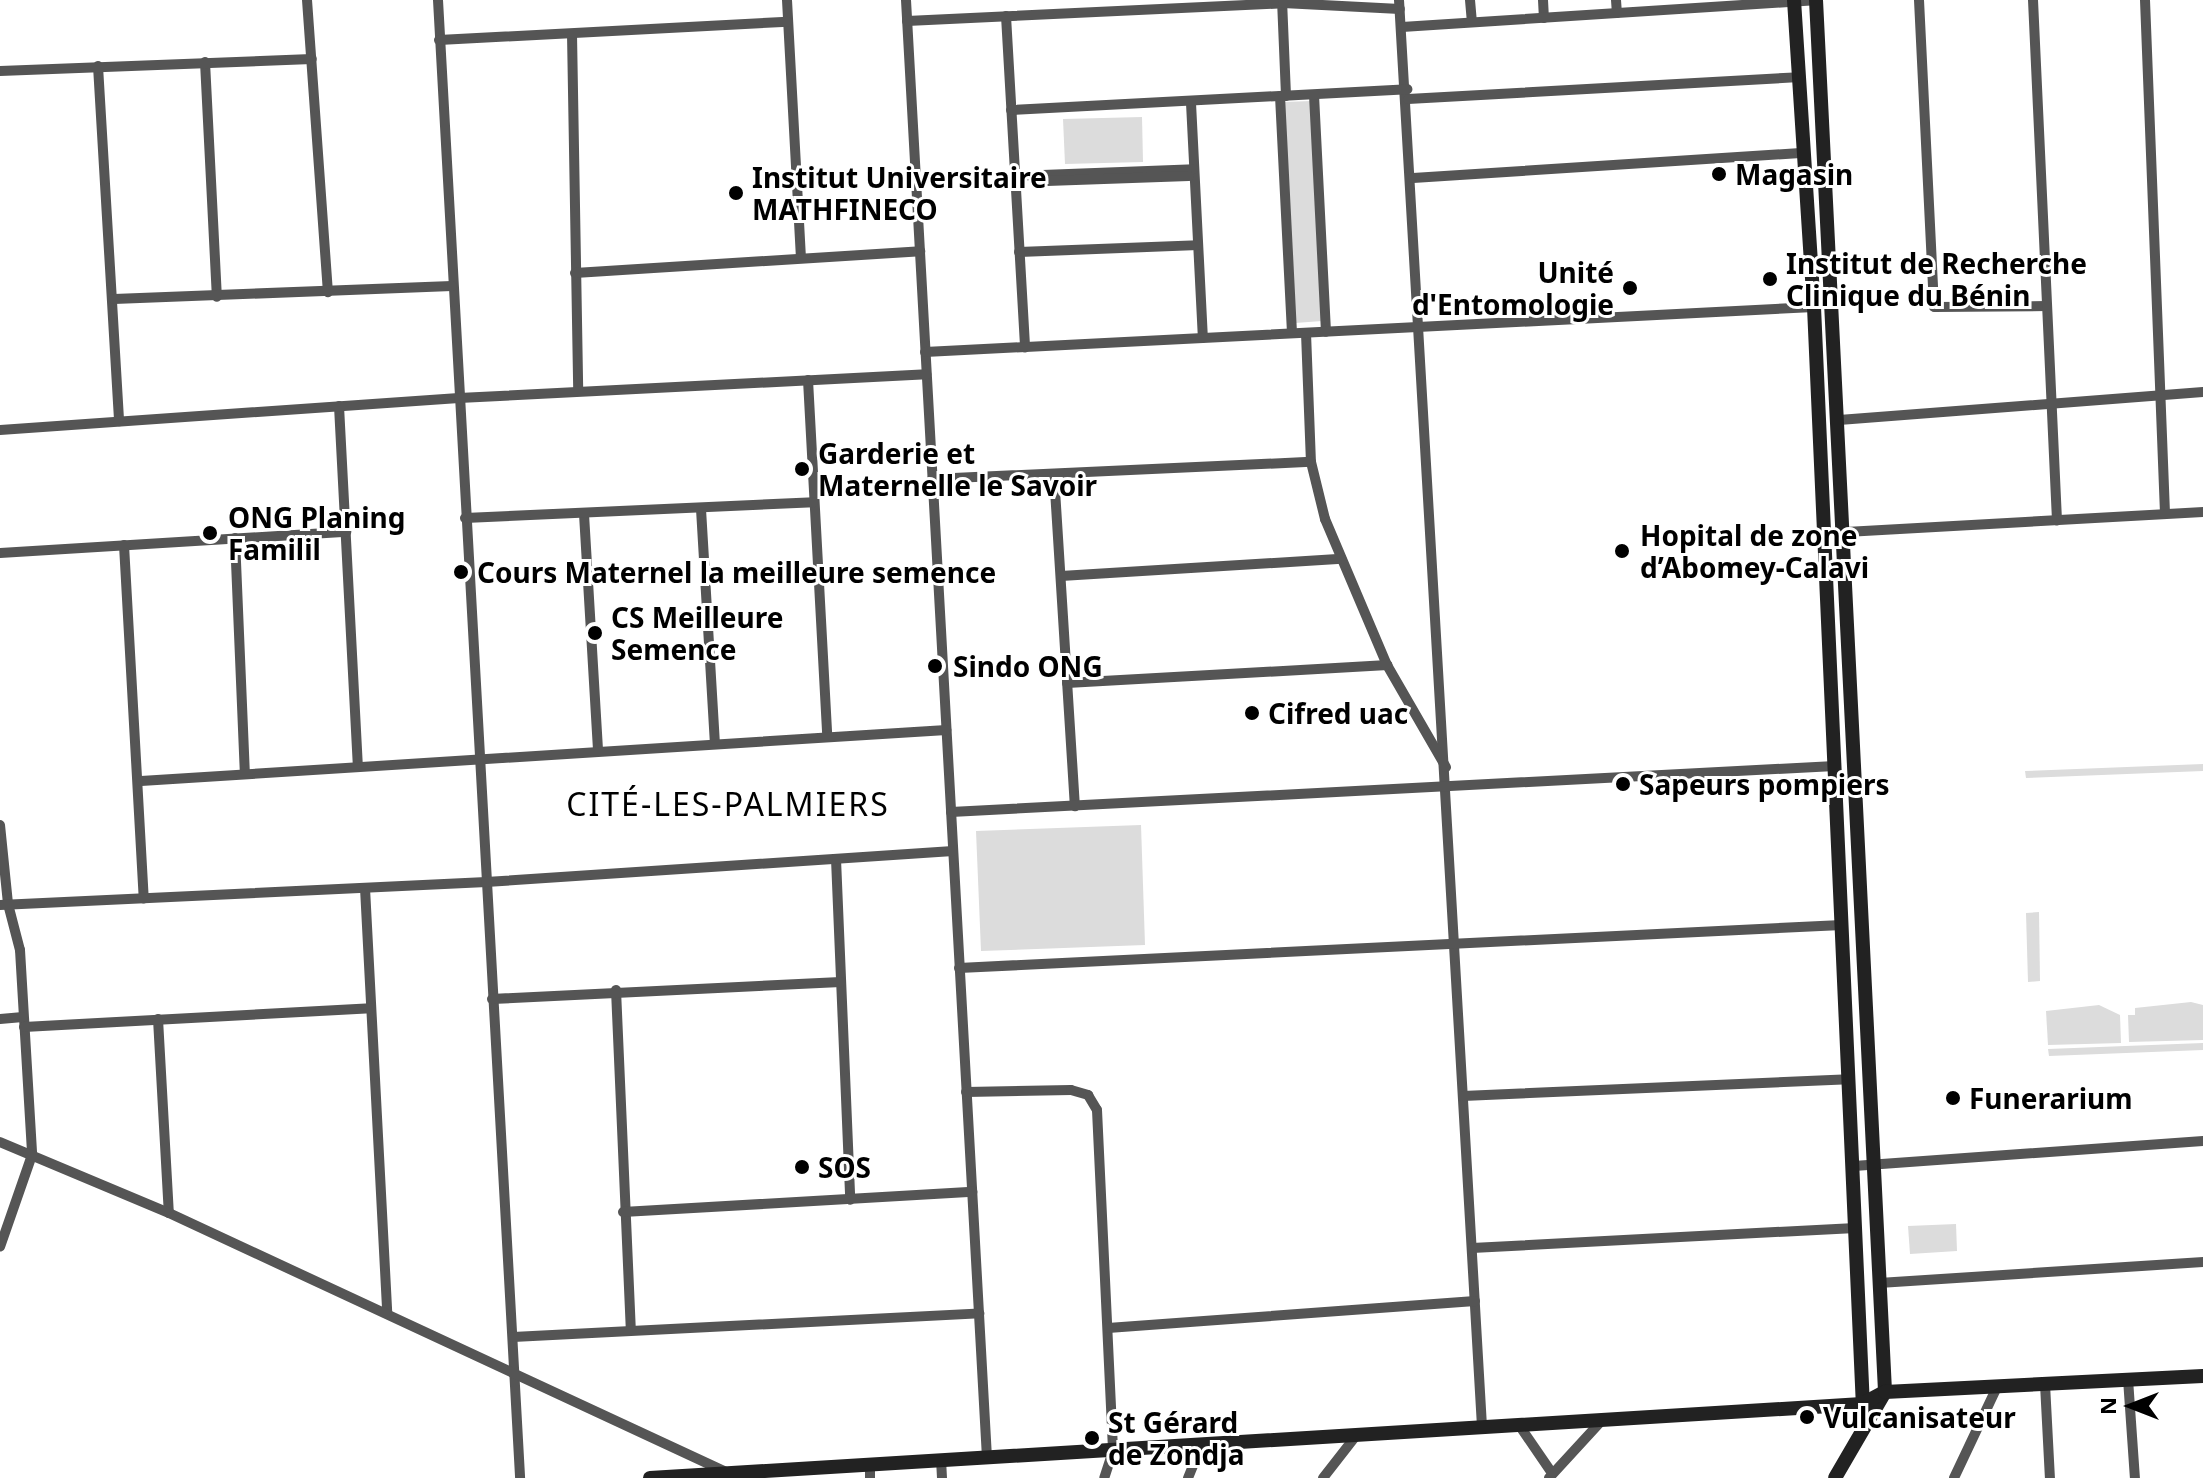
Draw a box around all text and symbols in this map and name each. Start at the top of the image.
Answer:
place label: Magasin [1735,157,1853,191]
place label: Institut Universitaire MATHFINECO [752,160,1047,226]
marker: Magasin [1710,165,1728,183]
marker: Institut Universitaire MATHFINECO [727,184,745,202]
place label: Institut de Recherche Clinique du Bénin [1786,246,2087,312]
place label: Unité d'Entomologie [1412,255,1614,321]
marker: Institut de Recherche Clinique du Bénin [1761,270,1779,288]
marker: Unité d'Entomologie [1621,279,1639,297]
place label: Garderie et Maternelle le Savoir [818,436,1097,502]
marker: Garderie et Maternelle le Savoir [793,460,811,478]
place label: ONG Planing Familil [228,500,405,566]
place label: Hopital de zone d’Abomey-Calavi [1640,518,1869,584]
marker: ONG Planing Familil [199,522,221,544]
marker: Hopital de zone d’Abomey-Calavi [1611,540,1633,562]
place label: Cours Maternel la meilleure semence [477,555,996,589]
marker: Cours Maternel la meilleure semence [452,563,470,581]
place label: CS Meilleure Semence [611,600,783,666]
marker: CS Meilleure Semence [586,624,604,642]
place label: Sindo ONG [953,649,1103,683]
marker: Sindo ONG [924,655,946,677]
place label: Cifred uac [1268,696,1408,730]
marker: Cifred uac [1243,704,1261,722]
place label: Sapeurs pompiers [1639,767,1890,801]
marker: Sapeurs pompiers [1614,775,1632,793]
district label: CITÉ-LES-PALMIERS [566,785,890,823]
place label: Funerarium [1969,1081,2133,1115]
marker: Funerarium [1944,1089,1962,1107]
place label: SOS [818,1150,871,1184]
marker: SOS [793,1158,811,1176]
north arrow [2091,1366,2171,1446]
text: N [2092,1397,2122,1415]
place label: Vulcanisateur [1823,1400,2016,1434]
place label: St Gérard de Zondja [1108,1405,1244,1471]
marker: Vulcanisateur [1798,1408,1816,1426]
marker: St Gérard de Zondja [1083,1429,1101,1447]

